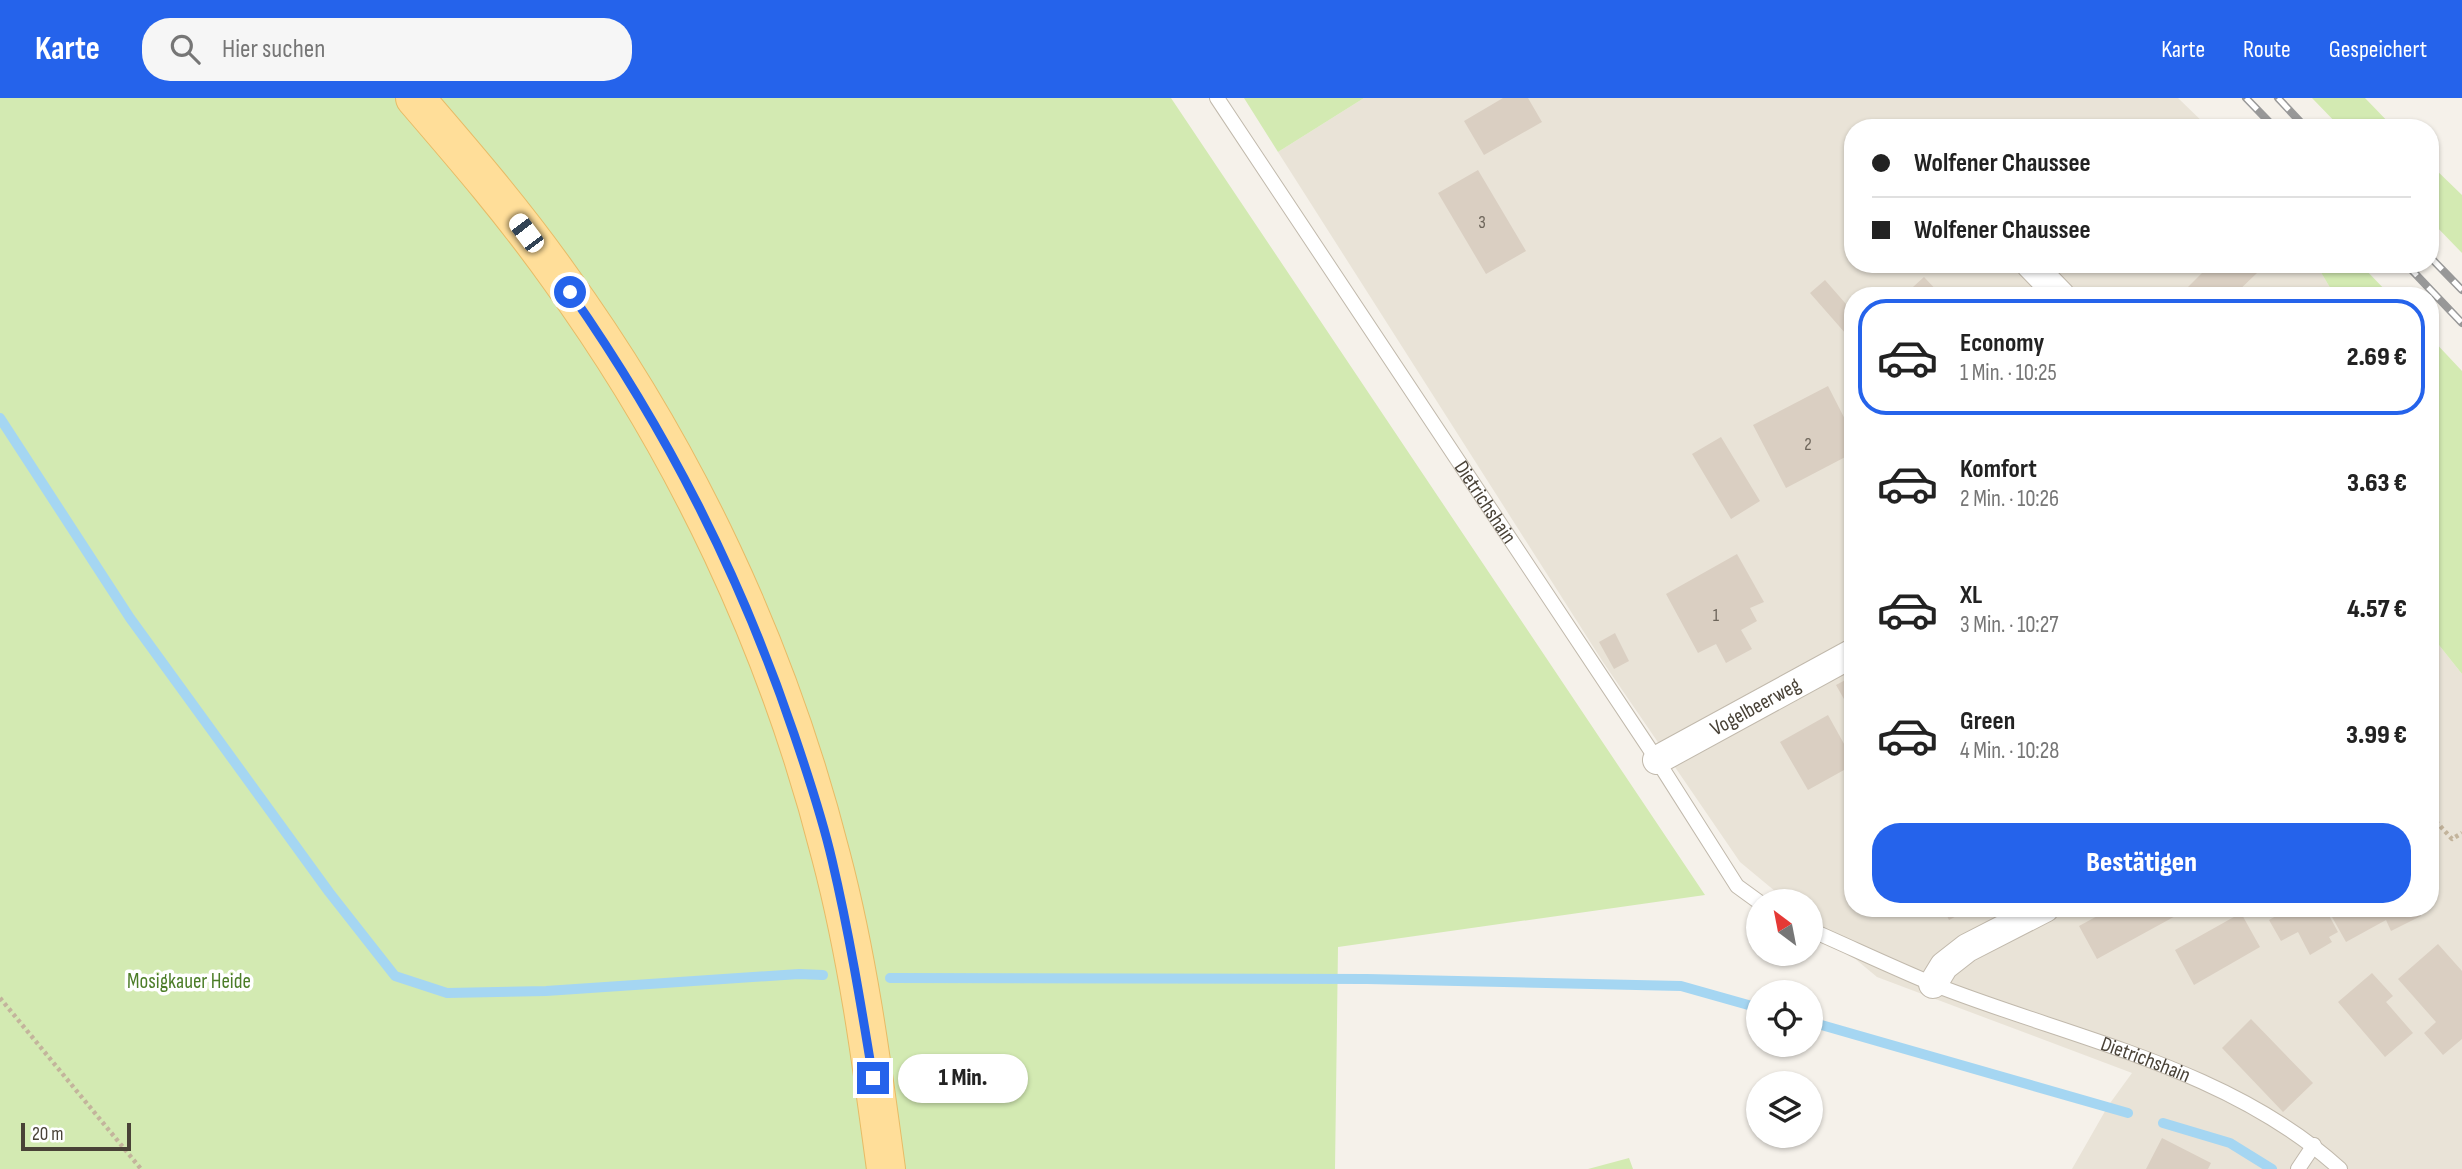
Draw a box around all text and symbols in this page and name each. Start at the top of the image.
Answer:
search box [142,18,632,81]
text: Karte [35,29,100,69]
icon: search [166,30,204,68]
text: Hier suchen [222,34,325,65]
text: Karte [2161,35,2205,64]
text: Route [2243,35,2291,64]
text: Gespeichert [2329,35,2427,64]
text: Wolfener Chaussee [1914,148,2091,179]
car [505,210,548,256]
house number: 3 [1478,212,1486,233]
text: Wolfener Chaussee [1914,215,2091,246]
route start [554,276,586,308]
icon: car [1876,326,1939,389]
text: Economy [1960,328,2044,359]
text: 2.69 € [2347,342,2407,373]
text: 1 Min. · 10:25 [1960,359,2057,387]
house number: 2 [1804,434,1812,455]
icon: car [1876,452,1939,515]
text: Komfort [1960,454,2037,485]
street label: Dietrichshain [1449,456,1522,548]
text: 3.63 € [2347,468,2407,499]
text: 2 Min. · 10:26 [1960,485,2059,513]
icon: car [1876,578,1939,641]
text: XL [1960,580,1982,611]
text: 4.57 € [2347,594,2407,625]
house number: 1 [1713,605,1720,626]
text: 3 Min. · 10:27 [1960,611,2058,639]
street label: Vogelbeerweg [1706,672,1805,741]
icon: car [1876,704,1939,767]
text: Green [1960,706,2015,737]
text: 3.99 € [2346,720,2407,751]
text: 4 Min. · 10:28 [1960,737,2059,765]
button: Bestätigen [1872,823,2411,903]
north arrow [1746,889,1824,966]
map controls [1746,889,1823,1148]
park label: Mosigkauer Heide [127,969,251,994]
button: locate [1746,980,1823,1057]
street label: Dietrichshain [2098,1031,2194,1088]
callout: 1 Min. [898,1054,1027,1102]
route end [857,1062,889,1094]
text: 1 Min. [939,1064,987,1092]
button: layers [1746,1071,1823,1148]
scale bar [21,1120,131,1152]
text: 20 m [32,1123,64,1146]

